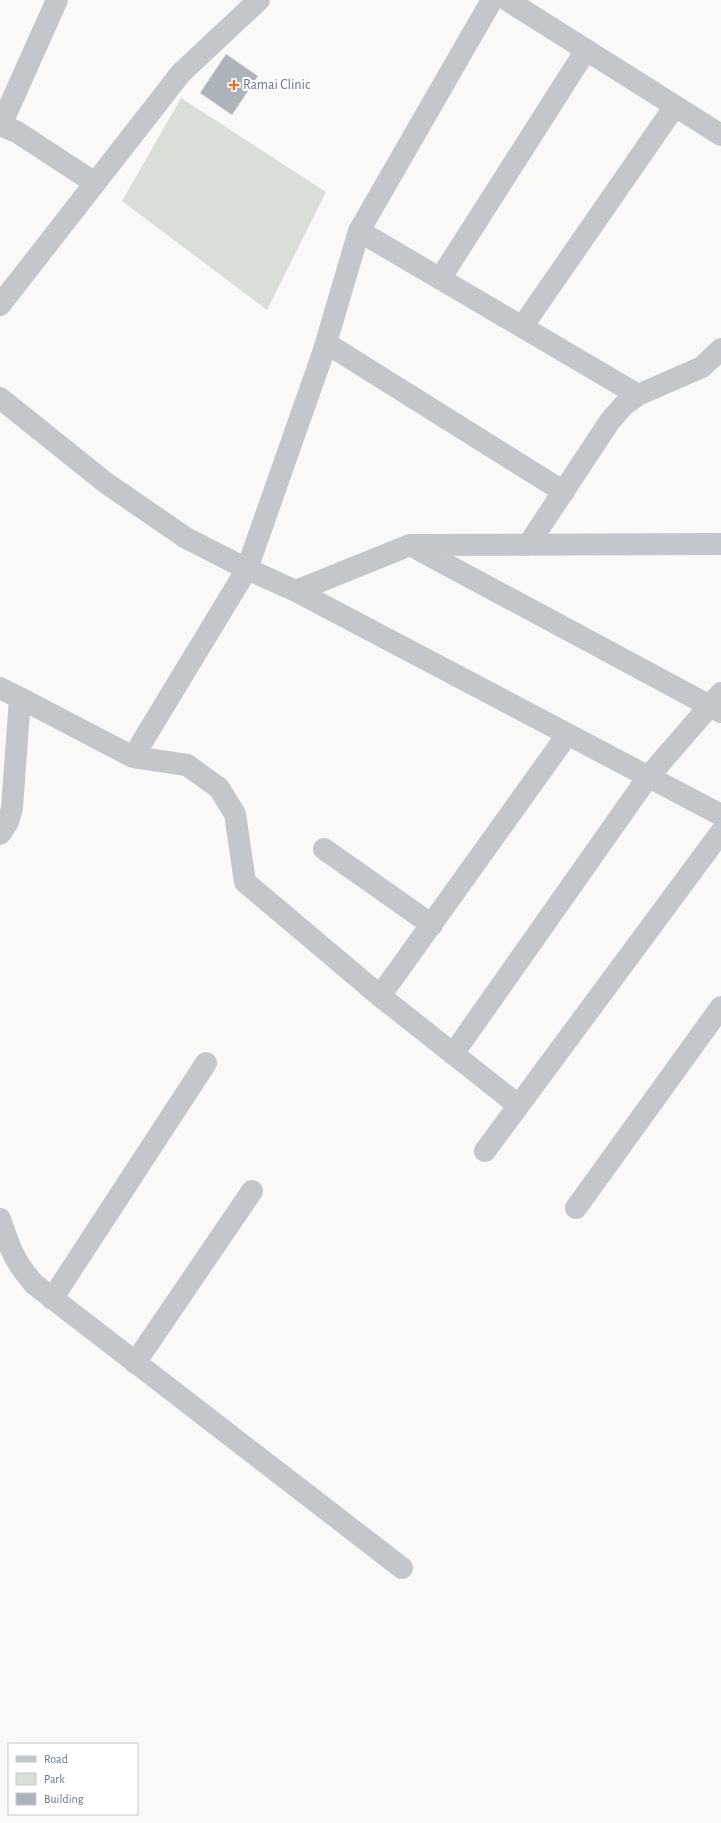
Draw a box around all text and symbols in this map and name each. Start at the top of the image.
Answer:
place label: Ramai Clinic [243,78,311,92]
marker: Ramai Clinic [228,79,240,91]
legend [8,1743,138,1815]
text: Road [44,1753,68,1765]
text: Park [44,1773,65,1785]
text: Building [44,1793,84,1805]

